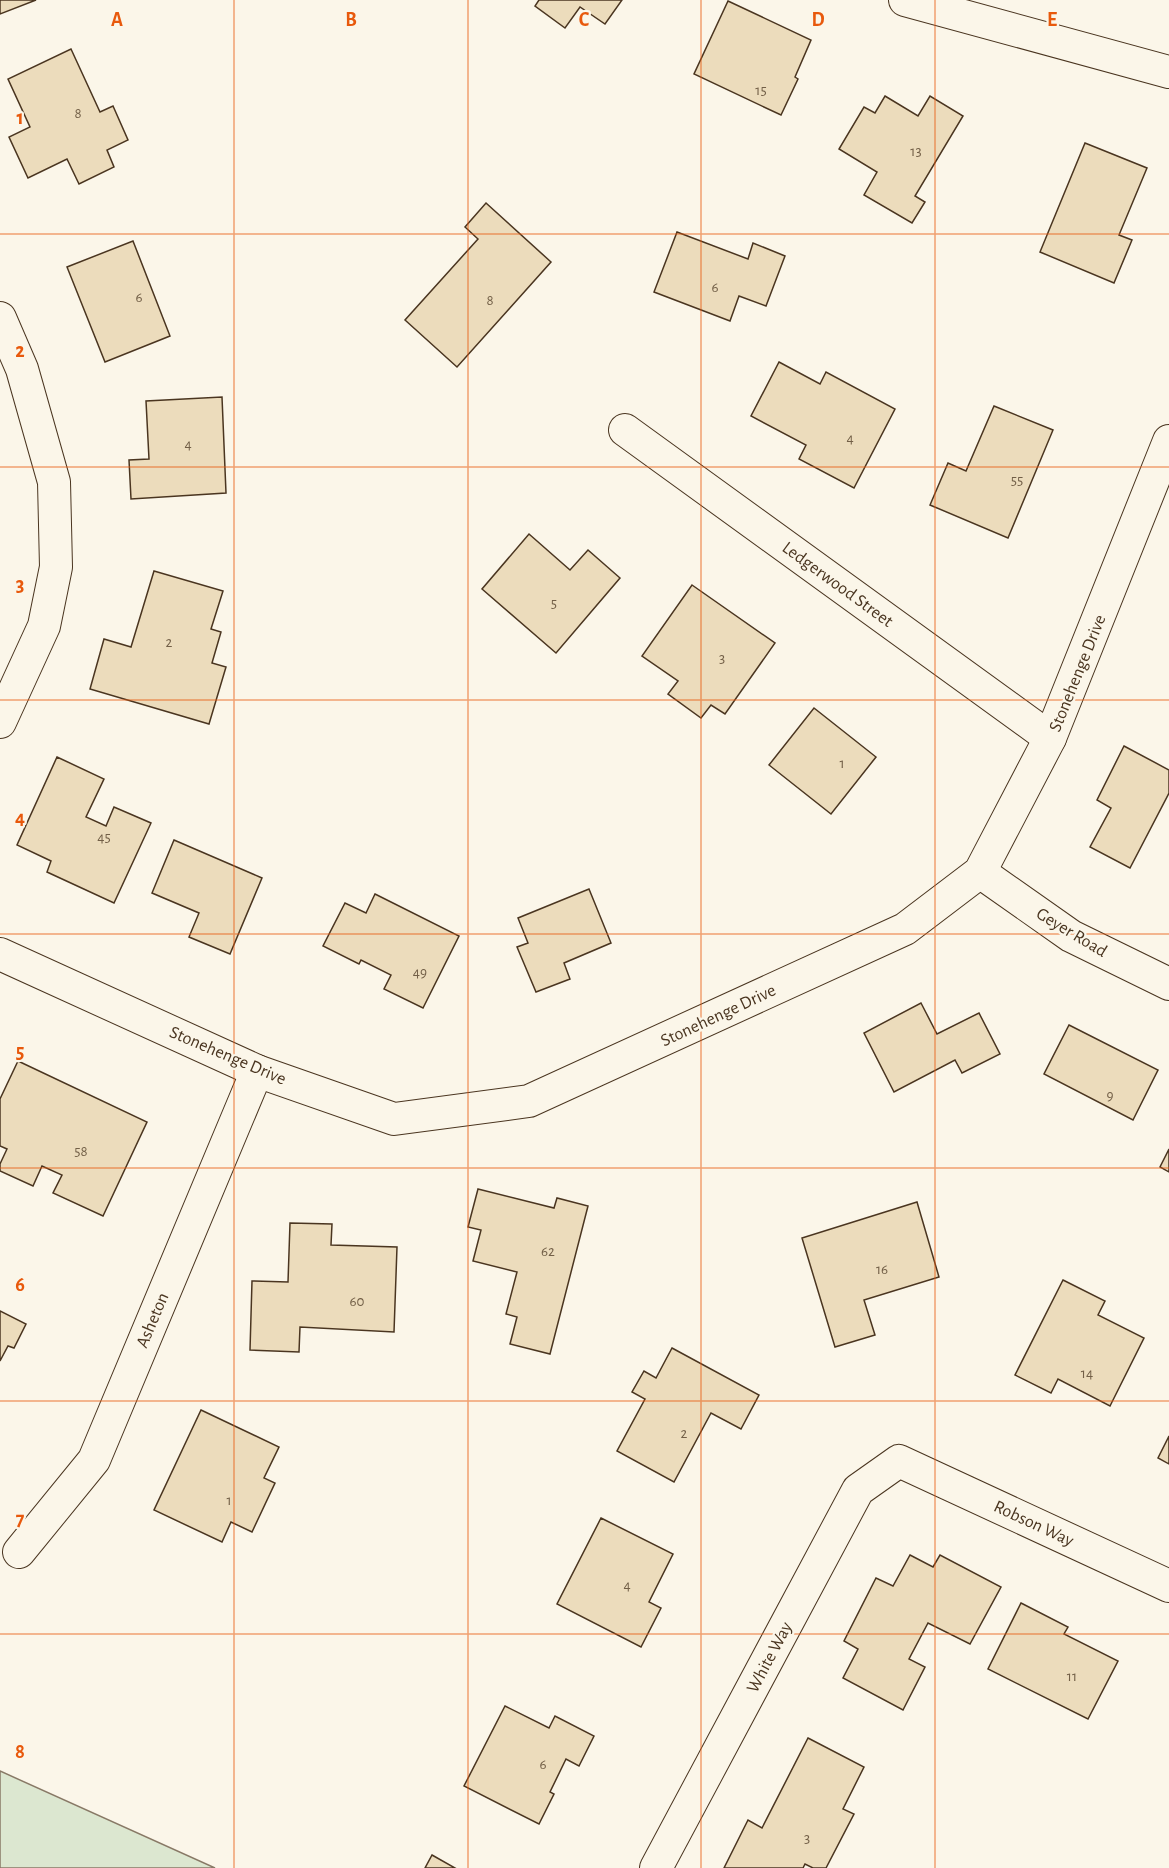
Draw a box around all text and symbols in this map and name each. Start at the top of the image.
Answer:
text: A [111,10,123,30]
text: B [345,10,357,30]
text: C [579,10,590,30]
text: D [811,10,825,30]
text: E [1047,10,1057,30]
house number: 15 [755,83,767,98]
house number: 8 [74,106,82,121]
text: 1 [16,108,24,128]
house number: 13 [910,144,922,159]
house number: 6 [711,280,719,295]
house number: 6 [135,290,143,305]
house number: 8 [486,293,494,308]
text: 2 [15,341,25,361]
house number: 4 [846,431,854,446]
house number: 4 [184,437,192,452]
house number: 55 [1011,473,1023,488]
street label: Ledgerwood Street [779,539,896,631]
text: 3 [16,575,24,595]
house number: 5 [551,596,557,611]
street label: Stonehenge Drive [1046,612,1110,735]
house number: 2 [166,635,173,650]
house number: 3 [719,651,725,666]
house number: 1 [839,756,845,771]
text: 4 [15,808,25,828]
house number: 45 [97,830,111,845]
street label: Geyer Road [1033,905,1110,961]
house number: 49 [413,965,427,980]
street label: Stonehenge Drive [658,981,779,1050]
street label: Stonehenge Drive [167,1023,288,1089]
text: 5 [16,1042,24,1062]
house number: 9 [1106,1088,1114,1103]
house number: 58 [74,1144,88,1159]
house number: 62 [541,1244,555,1259]
house number: 16 [876,1262,888,1277]
text: 6 [15,1275,25,1295]
street label: Asheton [133,1290,173,1351]
house number: 60 [350,1294,365,1309]
house number: 14 [1081,1366,1093,1381]
house number: 2 [681,1426,688,1441]
house number: 1 [226,1493,232,1508]
street label: Robson Way [991,1498,1077,1550]
text: 7 [16,1509,25,1529]
house number: 4 [623,1578,631,1593]
street label: White Way [744,1619,796,1696]
house number: 11 [1067,1669,1077,1684]
text: 8 [15,1742,25,1762]
house number: 6 [539,1757,547,1772]
house number: 3 [804,1831,810,1846]

